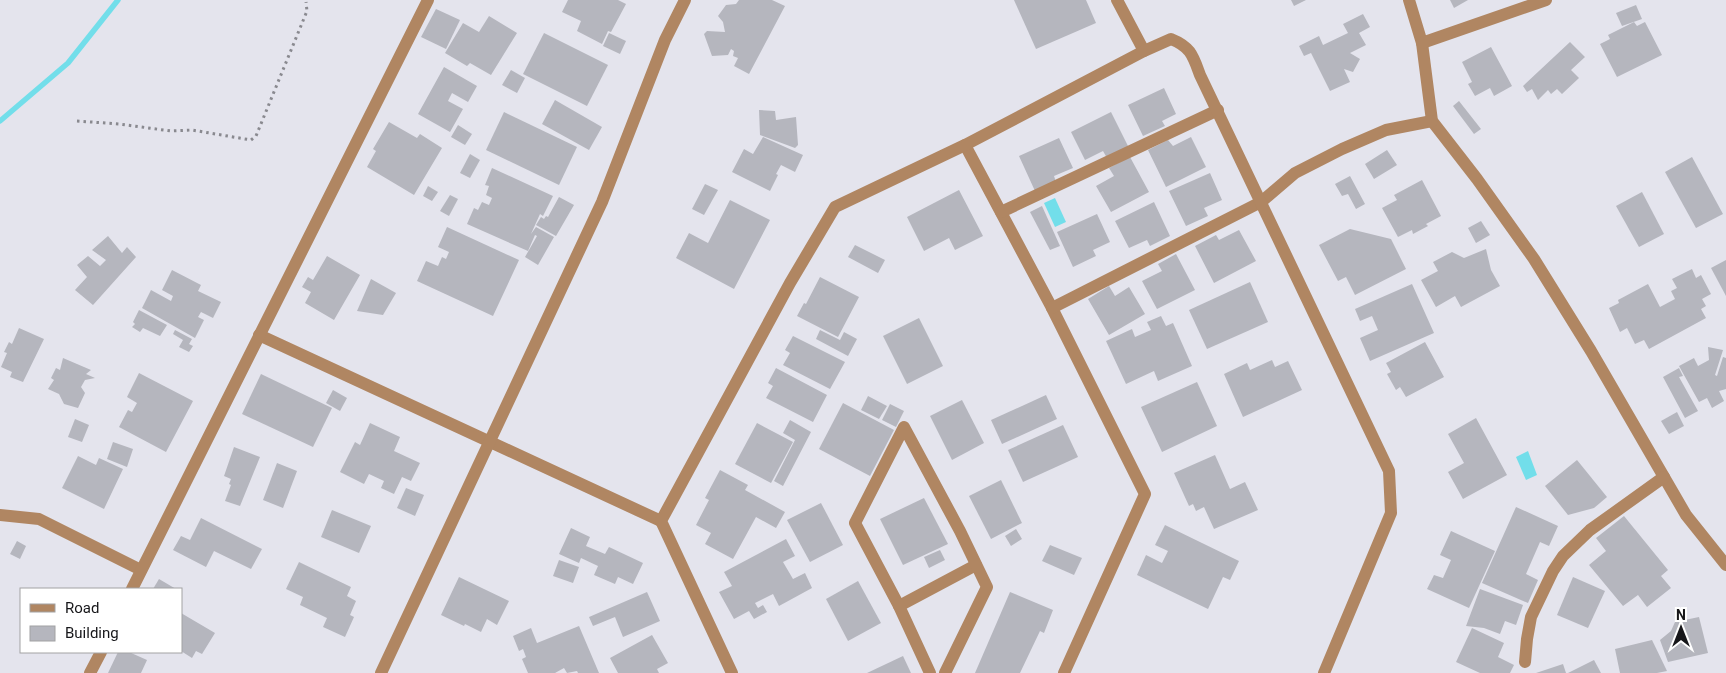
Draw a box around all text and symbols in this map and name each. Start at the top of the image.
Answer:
legend [20,588,182,653]
text: Road [65,599,99,617]
north arrow [1656,603,1706,653]
text: N [1676,607,1686,623]
text: Building [65,624,119,642]

